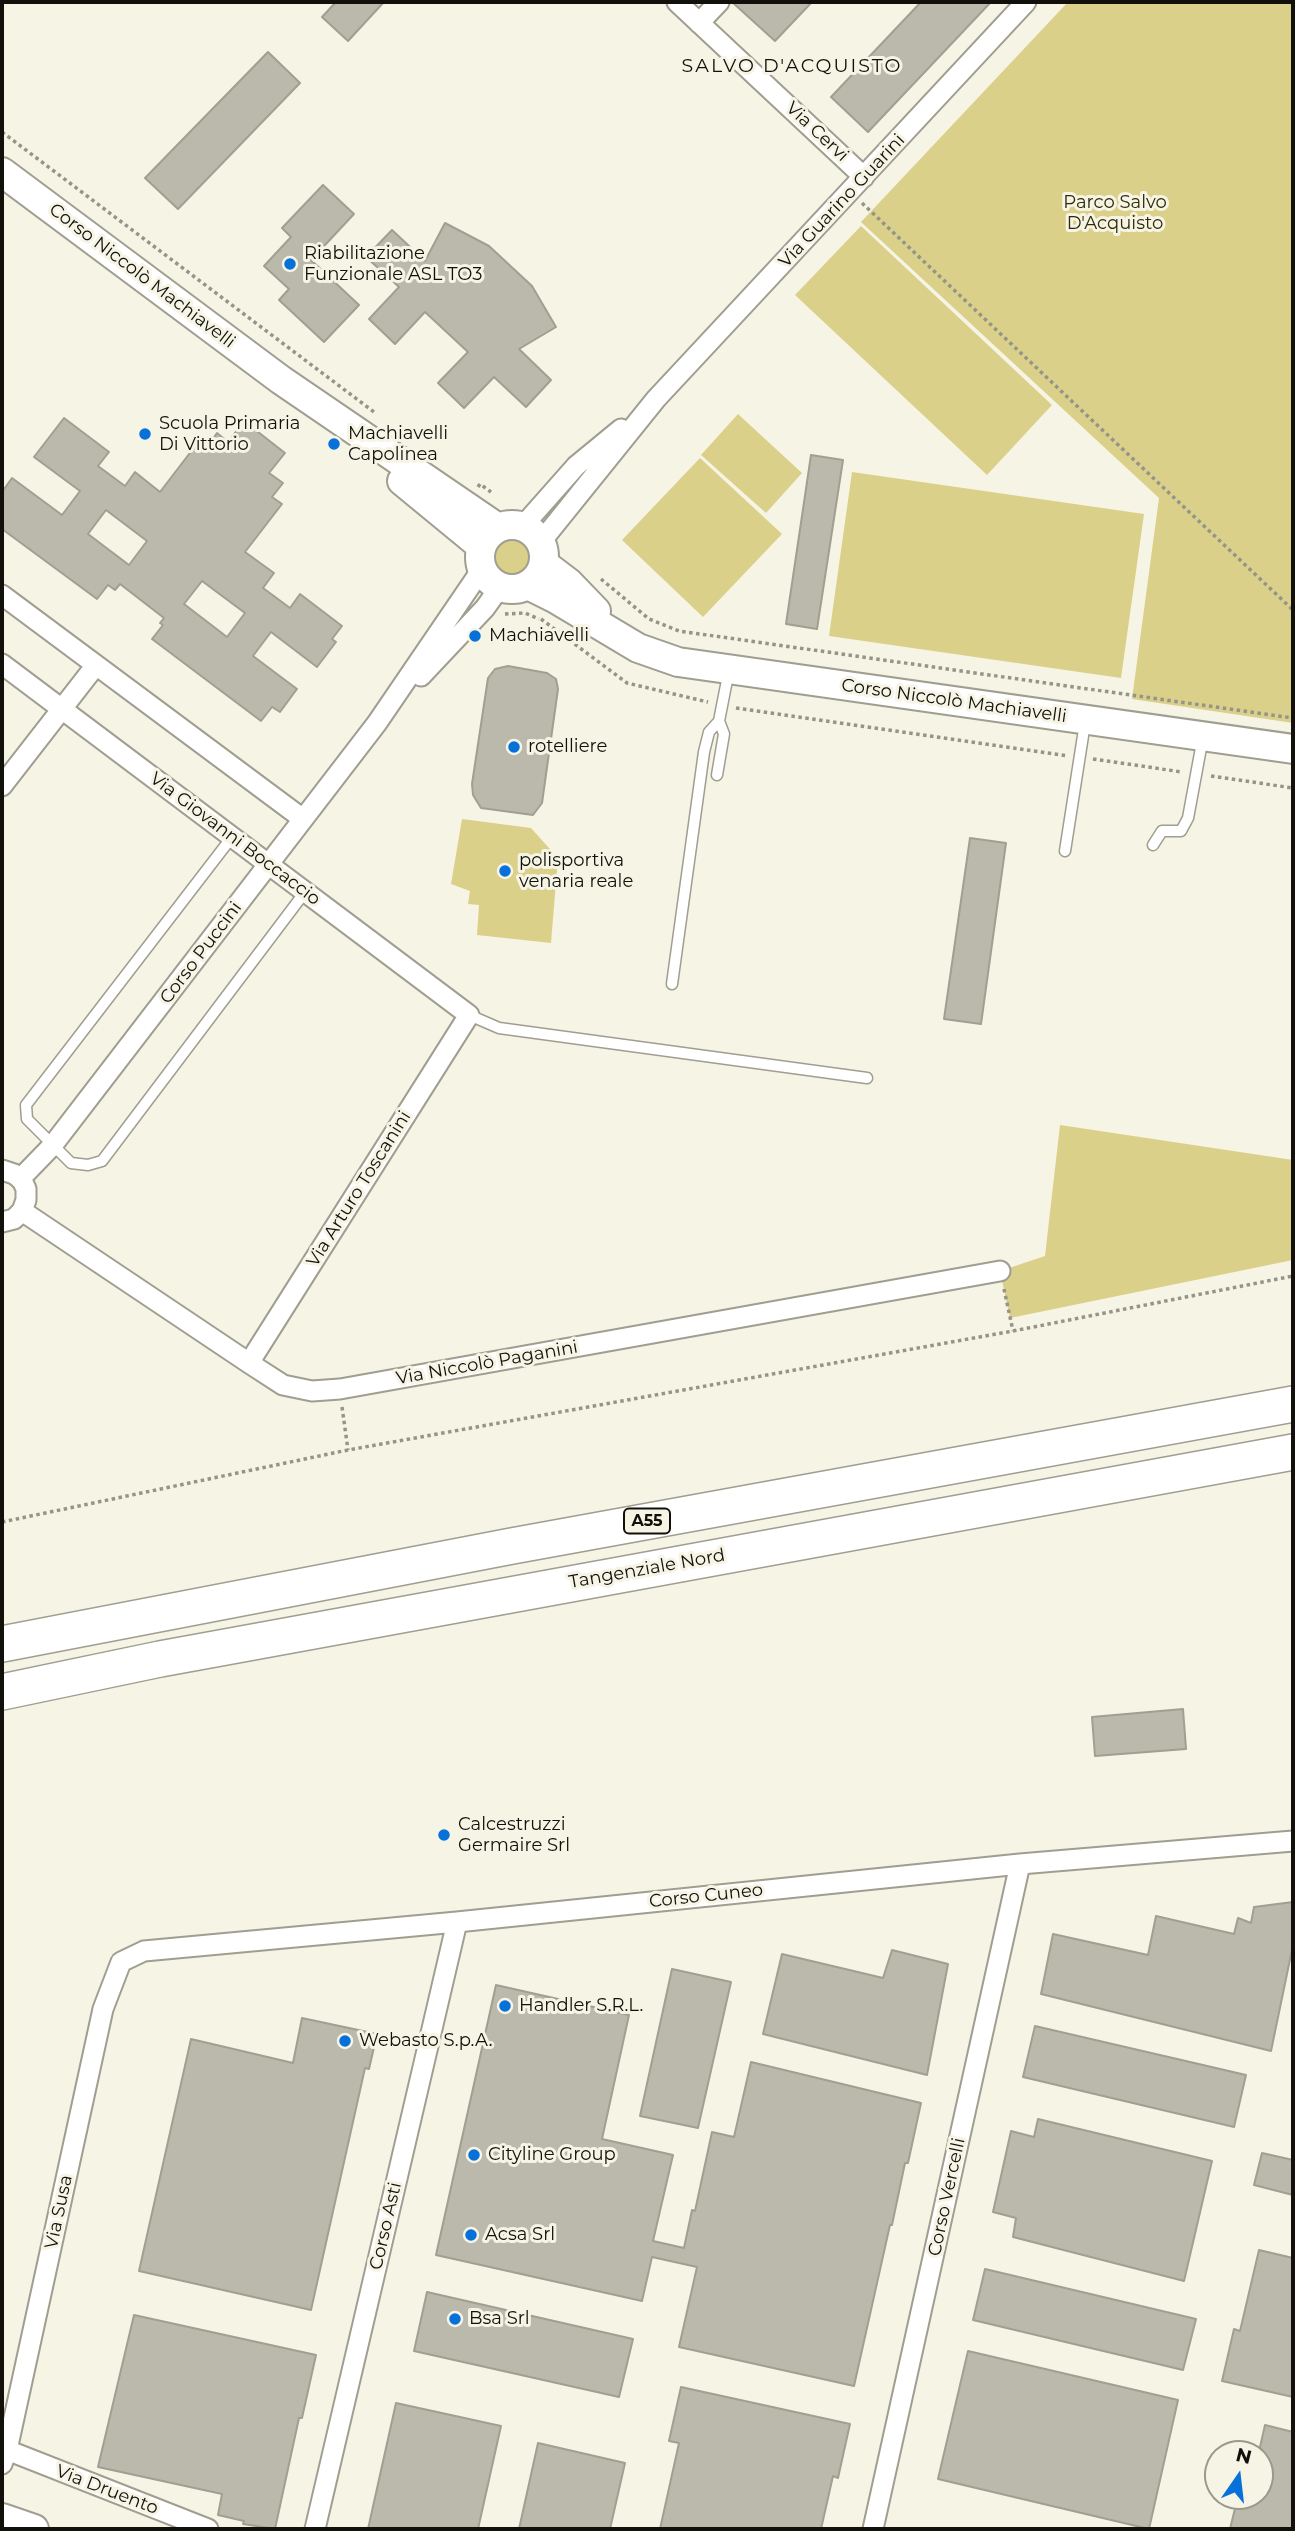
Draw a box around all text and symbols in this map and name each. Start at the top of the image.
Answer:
district label: SALVO D'ACQUISTO [684,55,900,77]
street label: Via Cervi [781,98,853,166]
street label: Via Guarino Guarini [775,130,909,272]
park label: Parco Salvo D'Acquisto [1063,192,1167,234]
street label: Corso Niccolò Machiavelli [45,199,239,353]
place label: Riabilitazione Funzionale ASL TO3 [304,243,482,286]
marker: Riabilitazione Funzionale ASL TO3 [282,256,298,272]
place label: Scuola Primaria Di Vittorio [159,413,300,456]
place label: Machiavelli Capolinea [348,423,448,466]
marker: Scuola Primaria Di Vittorio [137,426,153,442]
marker: Machiavelli Capolinea [326,436,342,452]
place label: Machiavelli [489,625,589,647]
marker: Machiavelli [467,628,483,644]
street label: Corso Niccolò Machiavelli [840,674,1068,728]
place label: rotelliere [528,736,607,758]
marker: rotelliere [506,739,522,755]
street label: Via Giovanni Boccaccio [146,768,324,910]
place label: polisportiva venaria reale [519,850,633,892]
marker: polisportiva venaria reale [497,863,513,879]
street label: Corso Puccini [156,898,246,1008]
street label: Via Arturo Toscanini [302,1107,416,1271]
street label: Via Niccolò Paganini [394,1336,580,1390]
road number: A55 [624,1508,670,1534]
street label: Tangenziale Nord [567,1545,727,1593]
place label: Calcestruzzi Germaire Srl [458,1814,570,1856]
marker: Calcestruzzi Germaire Srl [436,1827,452,1843]
street label: Corso Cuneo [648,1879,764,1913]
place label: Handler S.R.L. [519,1995,643,2017]
marker: Handler S.R.L. [497,1998,513,2014]
place label: Webasto S.p.A. [359,2030,492,2052]
marker: Webasto S.p.A. [337,2033,353,2049]
street label: Corso Vercelli [924,2136,970,2258]
place label: Cityline Group [488,2144,616,2166]
marker: Cityline Group [466,2147,482,2163]
street label: Via Susa [41,2173,77,2251]
street label: Corso Asti [365,2180,407,2272]
place label: Acsa Srl [485,2224,555,2246]
marker: Acsa Srl [463,2227,479,2243]
place label: Bsa Srl [469,2308,530,2330]
marker: Bsa Srl [447,2311,463,2327]
north arrow [1204,2440,1274,2510]
text: N [1233,2443,1254,2469]
street label: Via Druento [53,2461,161,2519]

